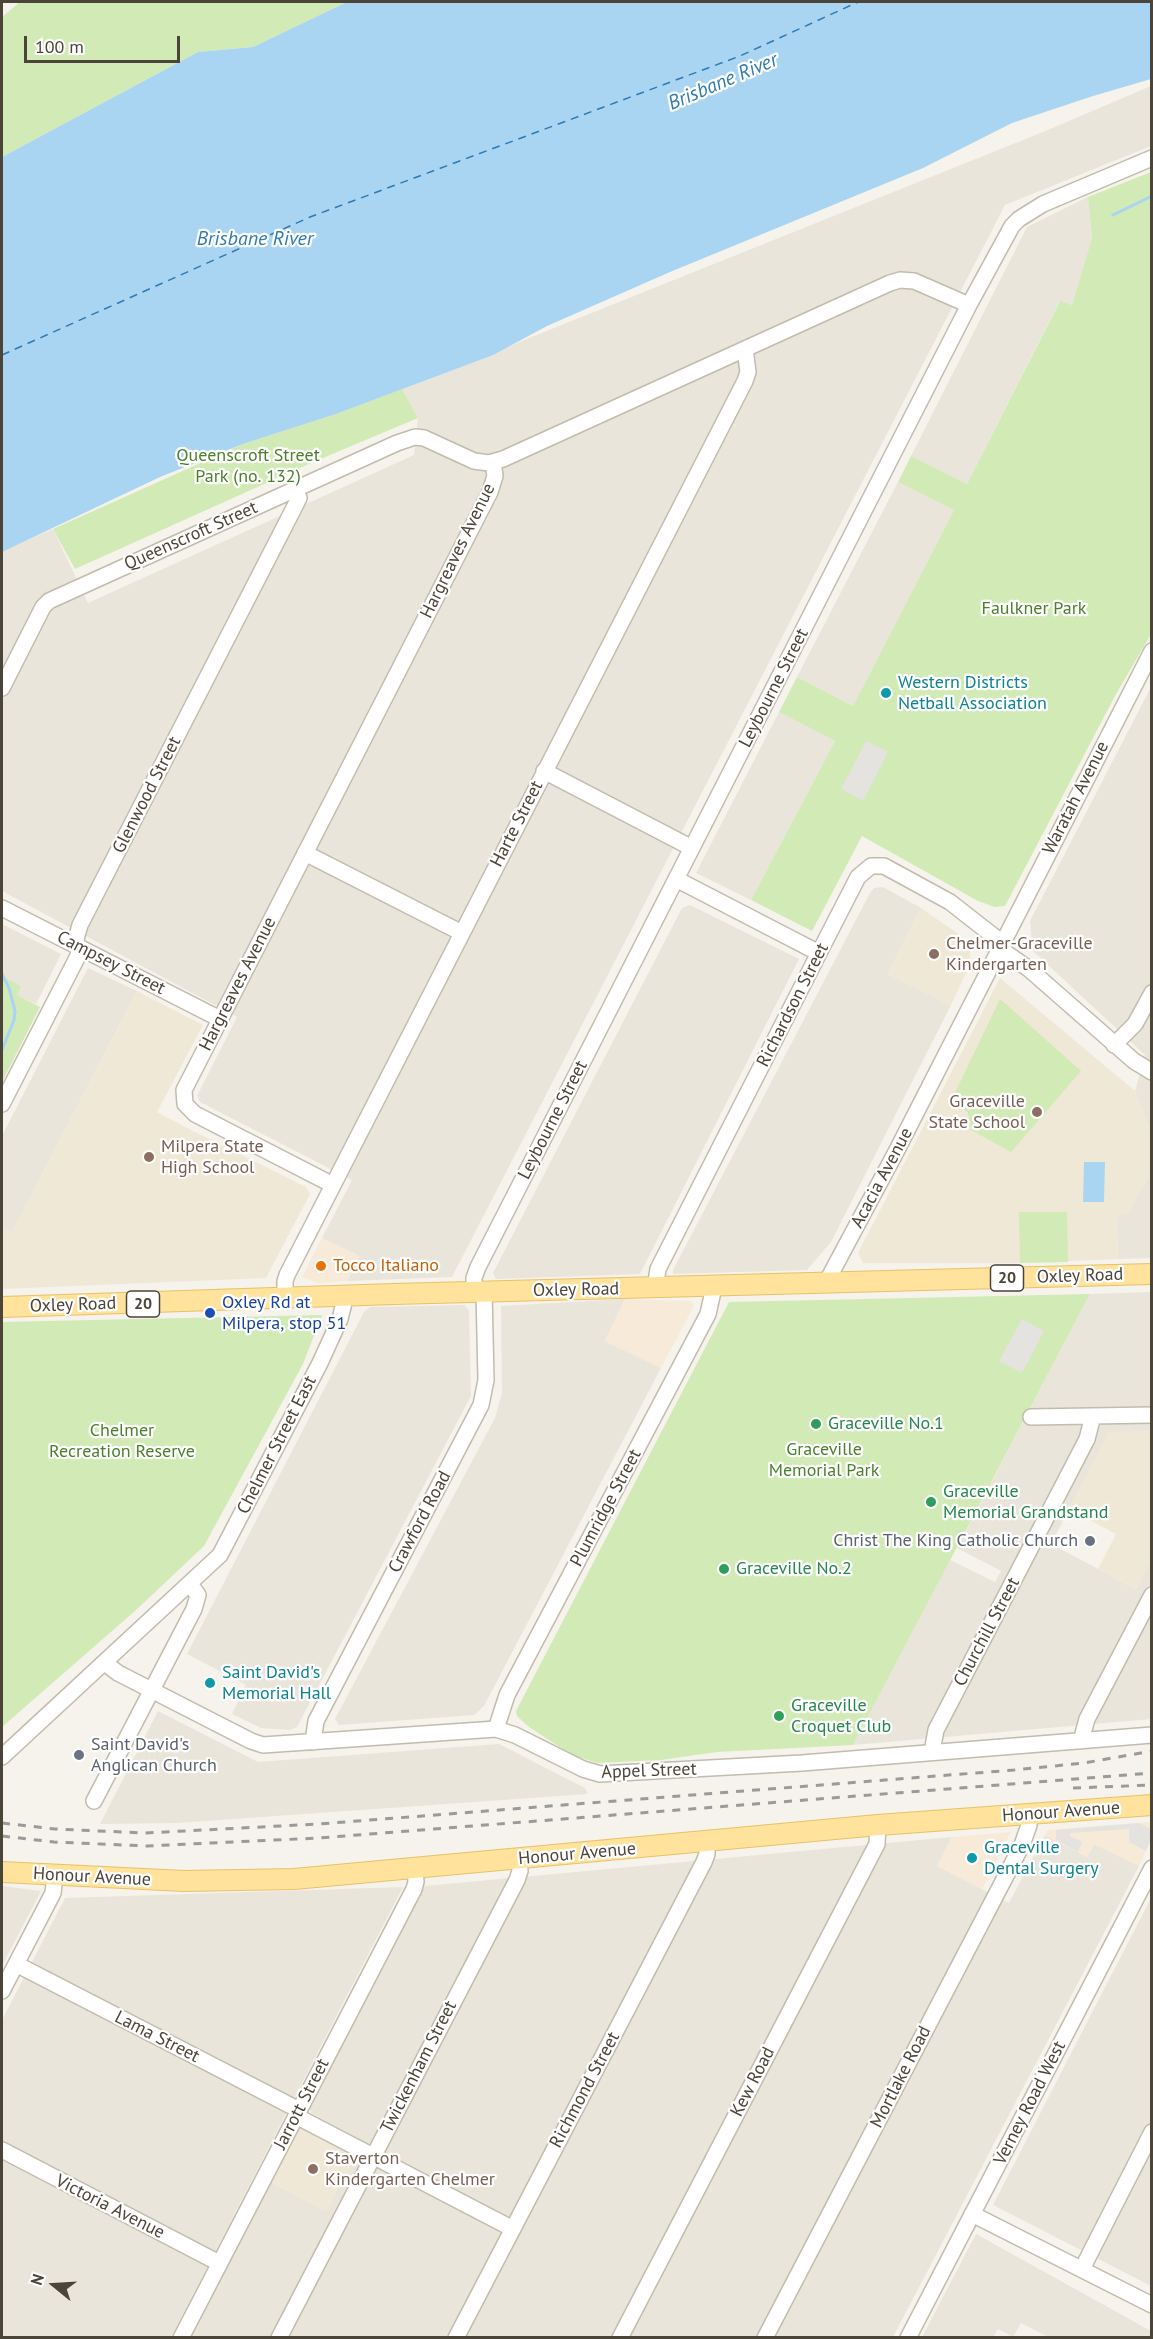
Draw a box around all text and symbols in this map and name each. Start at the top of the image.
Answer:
scale bar [27,24,183,62]
text: 100 m [35,35,84,58]
water label: Brisbane River [665,48,781,116]
water label: Brisbane River [197,227,313,251]
park label: Queenscroft Street Park (no. 132) [176,445,320,488]
street label: Hargreaves Avenue [416,480,500,622]
street label: Queenscroft Street [121,497,261,575]
park label: Faulkner Park [982,598,1086,620]
street label: Leybourne Street [735,625,813,751]
place label: Western Districts Netball Association [898,672,1047,714]
marker: Western Districts Netball Association [879,686,893,700]
street label: Glenwood Street [108,733,186,857]
street label: Waratah Avenue [1038,738,1114,858]
street label: Harte Street [486,777,548,871]
street label: Hargreaves Avenue [195,914,281,1054]
street label: Campsey Street [53,926,169,1000]
place label: Chelmer-Graceville Kindergarten [946,933,1093,976]
street label: Richardson Street [752,939,834,1071]
marker: Chelmer-Graceville Kindergarten [927,947,941,961]
street label: Leybourne Street [514,1057,592,1183]
place label: Graceville State School [928,1091,1025,1134]
marker: Graceville State School [1030,1105,1044,1119]
street label: Acacia Avenue [847,1124,917,1232]
place label: Milpera State High School [161,1136,264,1178]
marker: Milpera State High School [142,1150,156,1164]
place label: Tocco Italiano [333,1255,439,1277]
marker: Tocco Italiano [314,1259,328,1273]
street label: Oxley Road [1036,1264,1124,1288]
road number: 20 [990,1265,1024,1291]
street label: Oxley Road [533,1278,619,1302]
road number: 20 [126,1291,160,1317]
place label: Oxley Rd at Milpera, stop 51 [222,1292,346,1334]
street label: Oxley Road [29,1293,117,1317]
marker: Oxley Rd at Milpera, stop 51 [203,1306,217,1320]
street label: Chelmer Street East [233,1372,321,1518]
place label: Graceville No.1 [828,1413,944,1435]
marker: Graceville No.1 [809,1417,823,1431]
park label: Chelmer Recreation Reserve [49,1420,195,1462]
park label: Graceville Memorial Park [769,1439,879,1482]
street label: Plumridge Street [566,1446,646,1570]
street label: Crawford Road [384,1467,456,1577]
place label: Graceville Memorial Grandstand [943,1481,1108,1524]
marker: Graceville Memorial Grandstand [924,1495,938,1509]
place label: Christ The King Catholic Church [833,1530,1078,1552]
marker: Christ The King Catholic Church [1083,1534,1097,1548]
place label: Graceville No.2 [736,1558,852,1580]
marker: Graceville No.2 [717,1562,731,1576]
street label: Churchill Street [949,1574,1025,1690]
place label: Saint David's Memorial Hall [222,1662,331,1704]
marker: Saint David's Memorial Hall [203,1676,217,1690]
place label: Graceville Croquet Club [791,1695,891,1738]
marker: Graceville Croquet Club [772,1709,786,1723]
place label: Saint David's Anglican Church [91,1734,217,1776]
marker: Saint David's Anglican Church [72,1748,86,1762]
street label: Appel Street [601,1759,697,1783]
street label: Honour Avenue [1001,1797,1121,1827]
place label: Graceville Dental Surgery [984,1837,1099,1880]
street label: Honour Avenue [517,1838,637,1870]
marker: Graceville Dental Surgery [965,1851,979,1865]
street label: Honour Avenue [32,1863,152,1891]
street label: Twickenham Street [376,1997,462,2137]
street label: Lama Street [111,2006,203,2068]
street label: Mortlake Road [866,2023,936,2131]
street label: Richmond Street [545,2028,625,2152]
street label: Verney Road West [989,2037,1071,2169]
street label: Kew Road [726,2044,780,2120]
street label: Jarrott Street [270,2055,334,2153]
place label: Staverton Kindergarten Chelmer [325,2148,495,2190]
marker: Staverton Kindergarten Chelmer [306,2162,320,2176]
street label: Victoria Avenue [52,2170,168,2244]
north arrow [24,2255,84,2315]
text: N [26,2271,48,2288]

